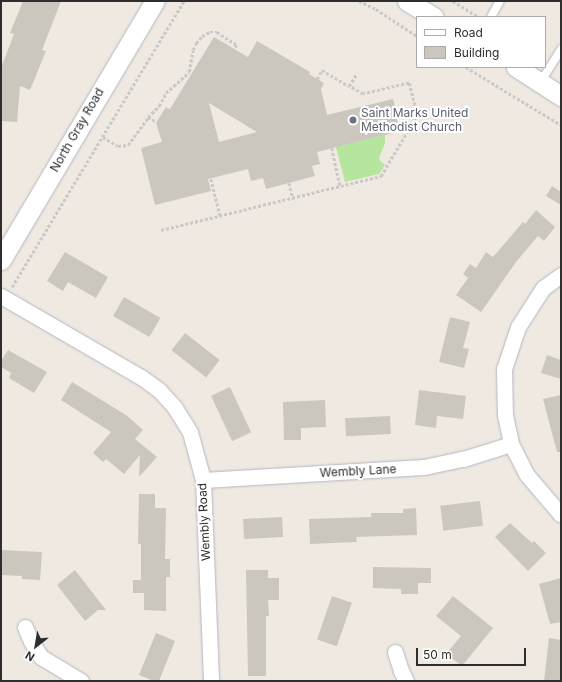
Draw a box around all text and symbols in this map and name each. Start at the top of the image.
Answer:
legend [416,16,546,68]
text: Road [454,25,483,40]
text: Building [454,45,499,60]
street label: North Gray Road [47,86,107,174]
place label: Saint Marks United Methodist Church [361,106,468,134]
marker: Saint Marks United Methodist Church [348,115,358,125]
street label: Wembly Lane [319,462,397,480]
street label: Wembly Road [195,483,213,561]
north arrow [16,626,56,666]
scale bar [418,640,528,666]
text: 50 m [423,647,452,662]
text: N [23,648,37,664]

